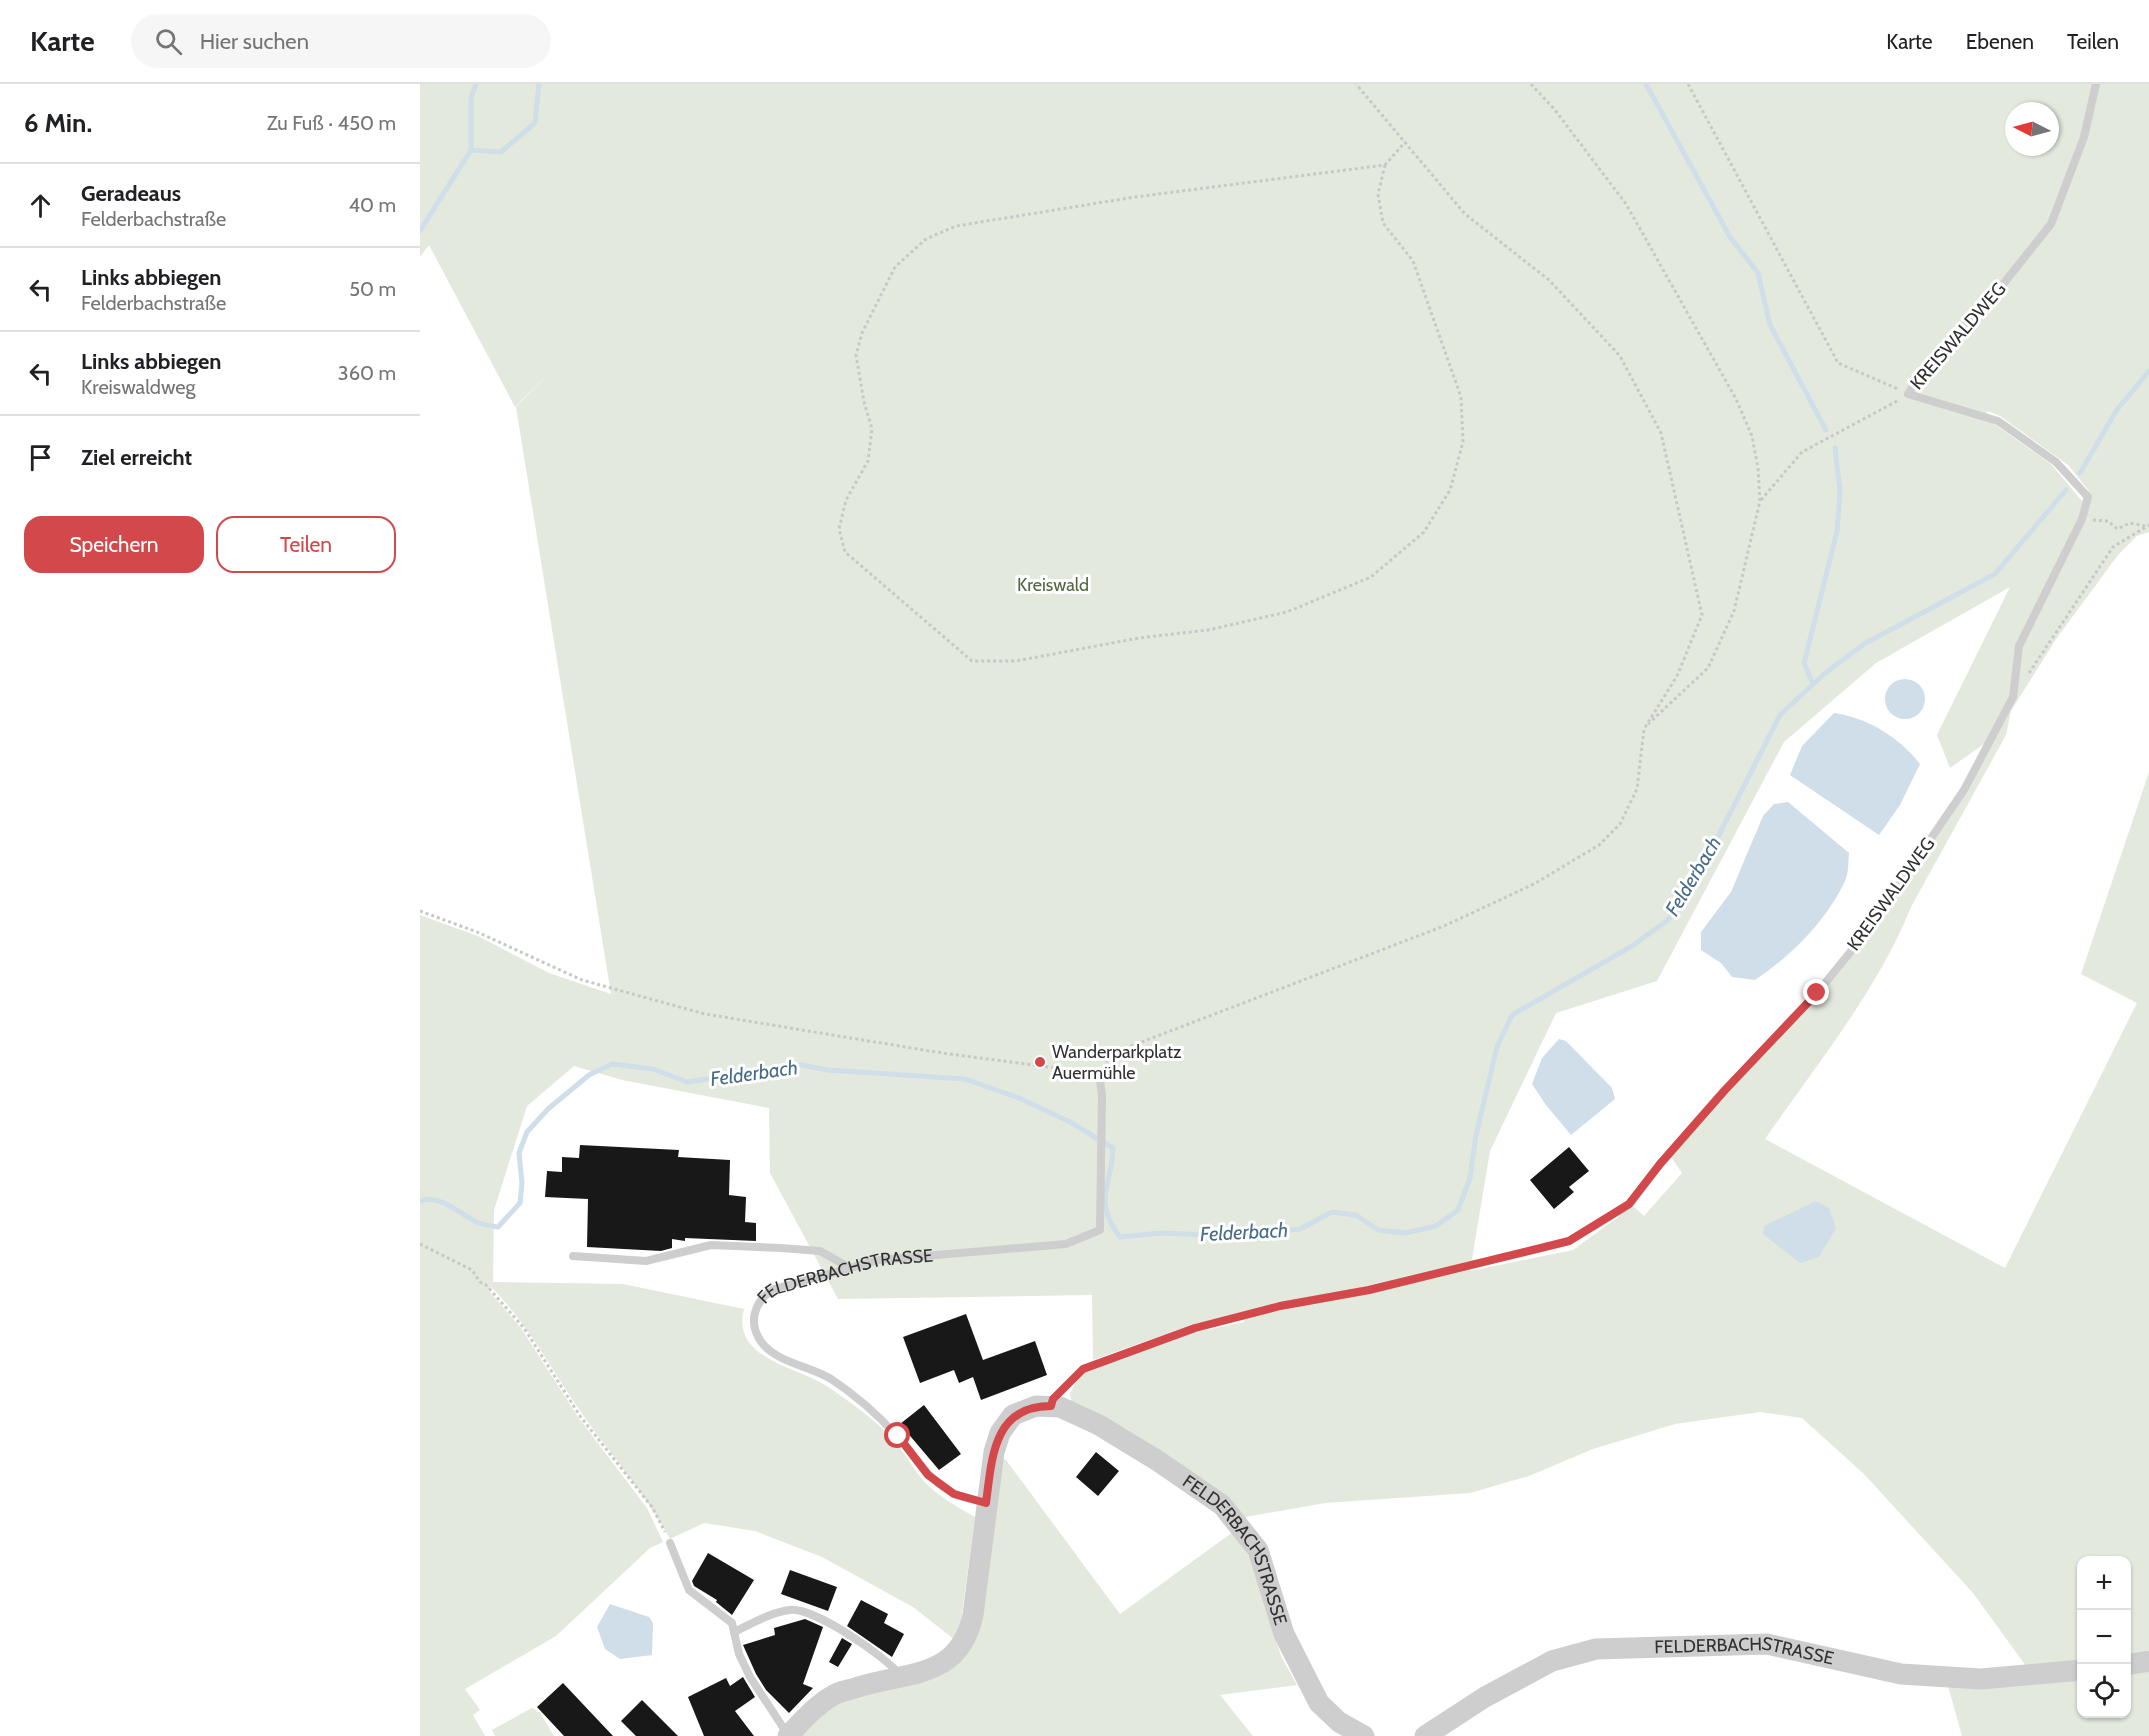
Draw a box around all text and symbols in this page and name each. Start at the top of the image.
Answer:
search box [131,14,551,68]
text: Karte [30,24,95,58]
icon: search [152,25,185,58]
text: Hier suchen [200,28,309,55]
text: Karte [1886,29,1933,54]
text: Ebenen [1966,29,2034,54]
text: Teilen [2067,29,2119,54]
north arrow [2005,102,2059,156]
text: 6 Min. [24,107,92,139]
text: Zu Fuß · 450 m [267,111,396,135]
text: Geradeaus [81,180,181,207]
icon: ahead [24,189,57,222]
text: 40 m [348,193,396,217]
text: Felderbachstraße [81,207,226,231]
text: Links abbiegen [81,264,221,291]
icon: left [24,273,57,306]
text: 50 m [349,277,396,301]
street label: KREISWALDWEG [1906,278,2010,394]
text: Felderbachstraße [81,291,226,315]
text: Links abbiegen [81,348,221,375]
icon: left [24,357,57,390]
text: 360 m [338,361,396,385]
text: Kreiswaldweg [81,375,195,399]
icon: arrive [24,441,57,474]
text: Ziel erreicht [81,444,192,471]
button: Speichern [24,516,204,573]
button: Teilen [216,516,396,573]
park label: Kreiswald [1017,574,1089,596]
water label: Felderbach [1660,832,1726,920]
street label: KREISWALDWEG [1843,833,1939,955]
route end [1803,979,1829,1005]
place label: Wanderparkplatz Auermühle [1052,1041,1182,1084]
water label: Felderbach [709,1055,799,1091]
marker: Wanderparkplatz Auermühle [1033,1055,1047,1069]
water label: Felderbach [1199,1218,1289,1246]
street label: FELDERBACHSTRASSE [752,1244,934,1308]
route start [884,1422,910,1448]
street label: FELDERBACHSTRASSE [1179,1470,1292,1628]
map controls [2077,1556,2131,1718]
button: + [2077,1556,2131,1610]
button: − [2077,1610,2131,1664]
street label: FELDERBACHSTRASSE [1654,1632,1836,1670]
button: locate [2077,1664,2131,1718]

